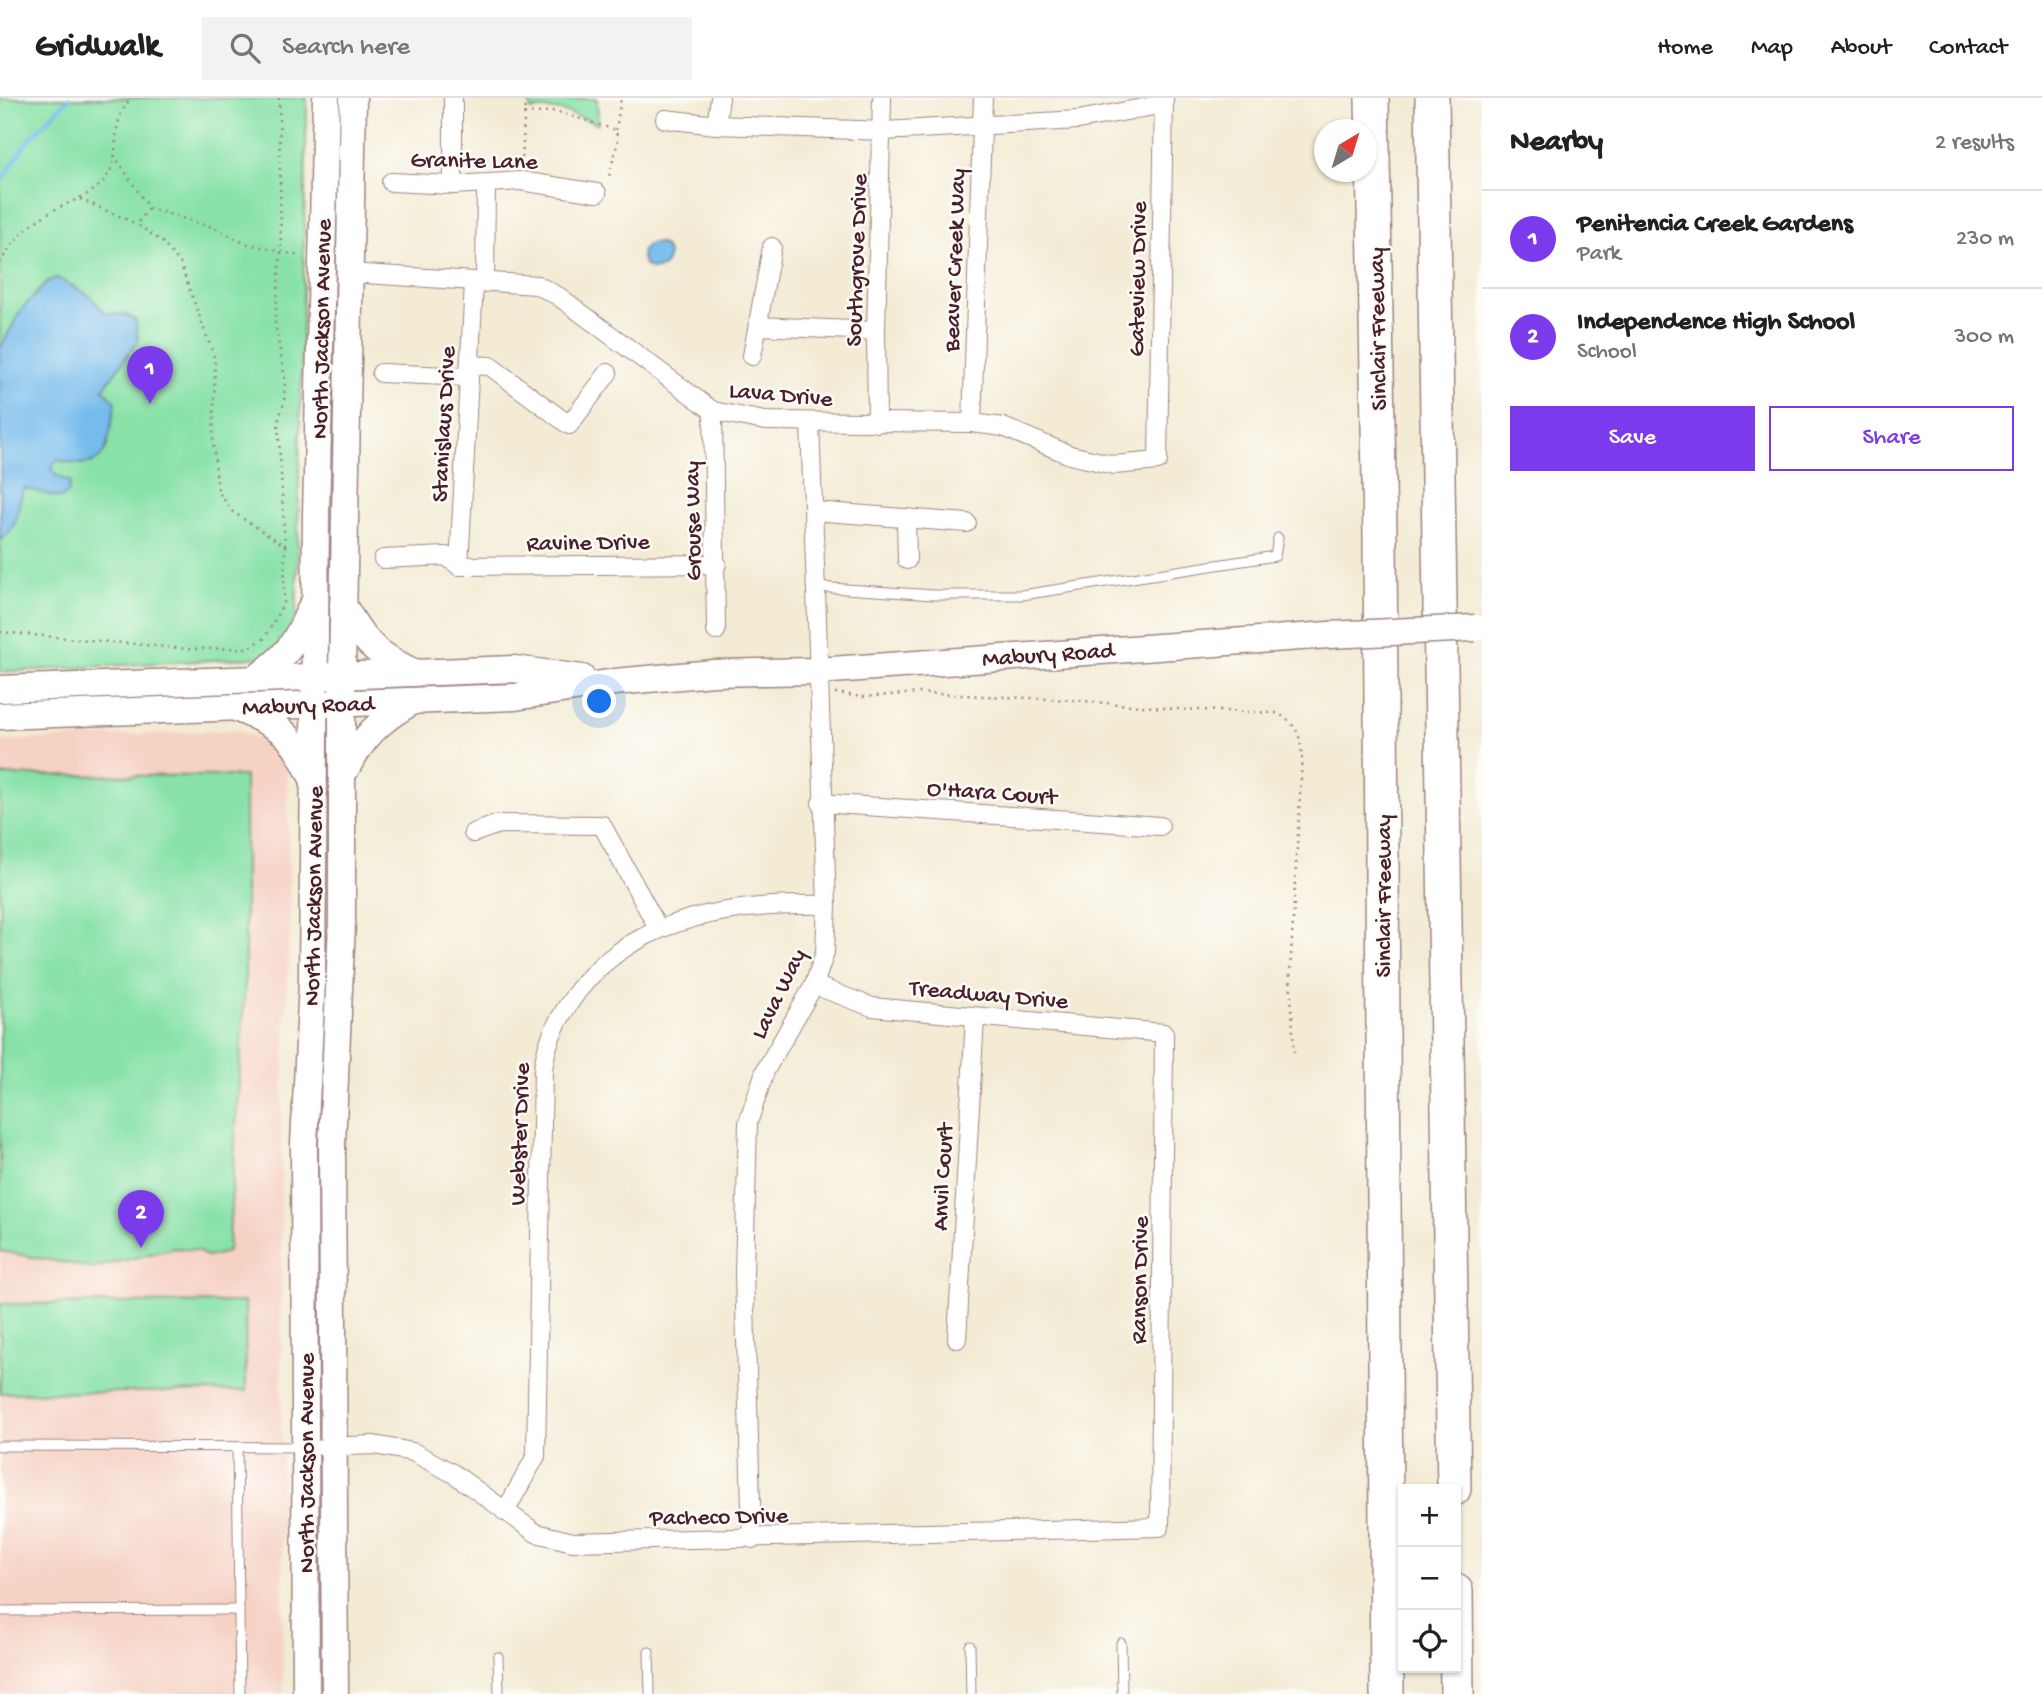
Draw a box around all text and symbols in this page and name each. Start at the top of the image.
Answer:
search box [202,17,692,80]
text: Gridwalk [35,29,160,67]
icon: search [226,29,264,67]
text: Search here [282,33,410,64]
text: Home [1657,34,1713,63]
text: Map [1751,34,1793,63]
text: About [1831,34,1891,63]
text: Contact [1929,34,2007,63]
north arrow [1314,119,1377,182]
text: Nearby [1510,126,1603,161]
text: 2 results [1935,130,2014,157]
street label: Granite Lane [410,147,538,178]
street label: Beaver Creek Way [939,168,974,353]
street label: Southgrove Drive [841,173,876,347]
street label: Gateview Drive [1124,201,1155,357]
text: Penitencia Creek Gardens [1577,210,1853,241]
street label: North Jackson Avenue [307,218,340,440]
text: 1 [1528,226,1538,253]
text: 230 m [1956,226,2014,253]
text: Park [1577,241,1621,268]
street label: Sinclair Freeway [1364,247,1395,411]
text: Independence High School [1577,308,1855,339]
text: 2 [1527,324,1539,351]
text: 300 m [1954,324,2014,351]
text: School [1577,339,1637,366]
street label: Stanislaus Drive [427,345,464,503]
pin: 1 [127,346,173,404]
street label: Lava Drive [728,378,834,416]
button: Save [1510,406,1755,471]
button: Share [1769,406,2014,471]
street label: Grouse Way [679,461,710,581]
street label: Ravine Drive [526,529,651,560]
street label: Mabury Road [981,637,1117,676]
your location [582,684,616,718]
street label: Mabury Road [241,691,377,724]
street label: O'Hara Court [926,775,1060,814]
street label: North Jackson Avenue [299,785,332,1007]
street label: Sinclair Freeway [1371,814,1400,978]
street label: Lava Way [746,944,815,1045]
street label: Treadway Drive [906,975,1070,1018]
street label: Webster Drive [505,1062,539,1206]
street label: Anvil Court [927,1121,962,1232]
pin: 2 [118,1190,164,1248]
street label: Ranson Drive [1126,1215,1157,1344]
street label: North Jackson Avenue [294,1352,323,1573]
map controls [1398,1484,1461,1673]
button: + [1398,1484,1461,1547]
street label: Pacheco Drive [649,1503,789,1534]
button: − [1398,1547,1461,1610]
button: locate [1398,1610,1461,1673]

